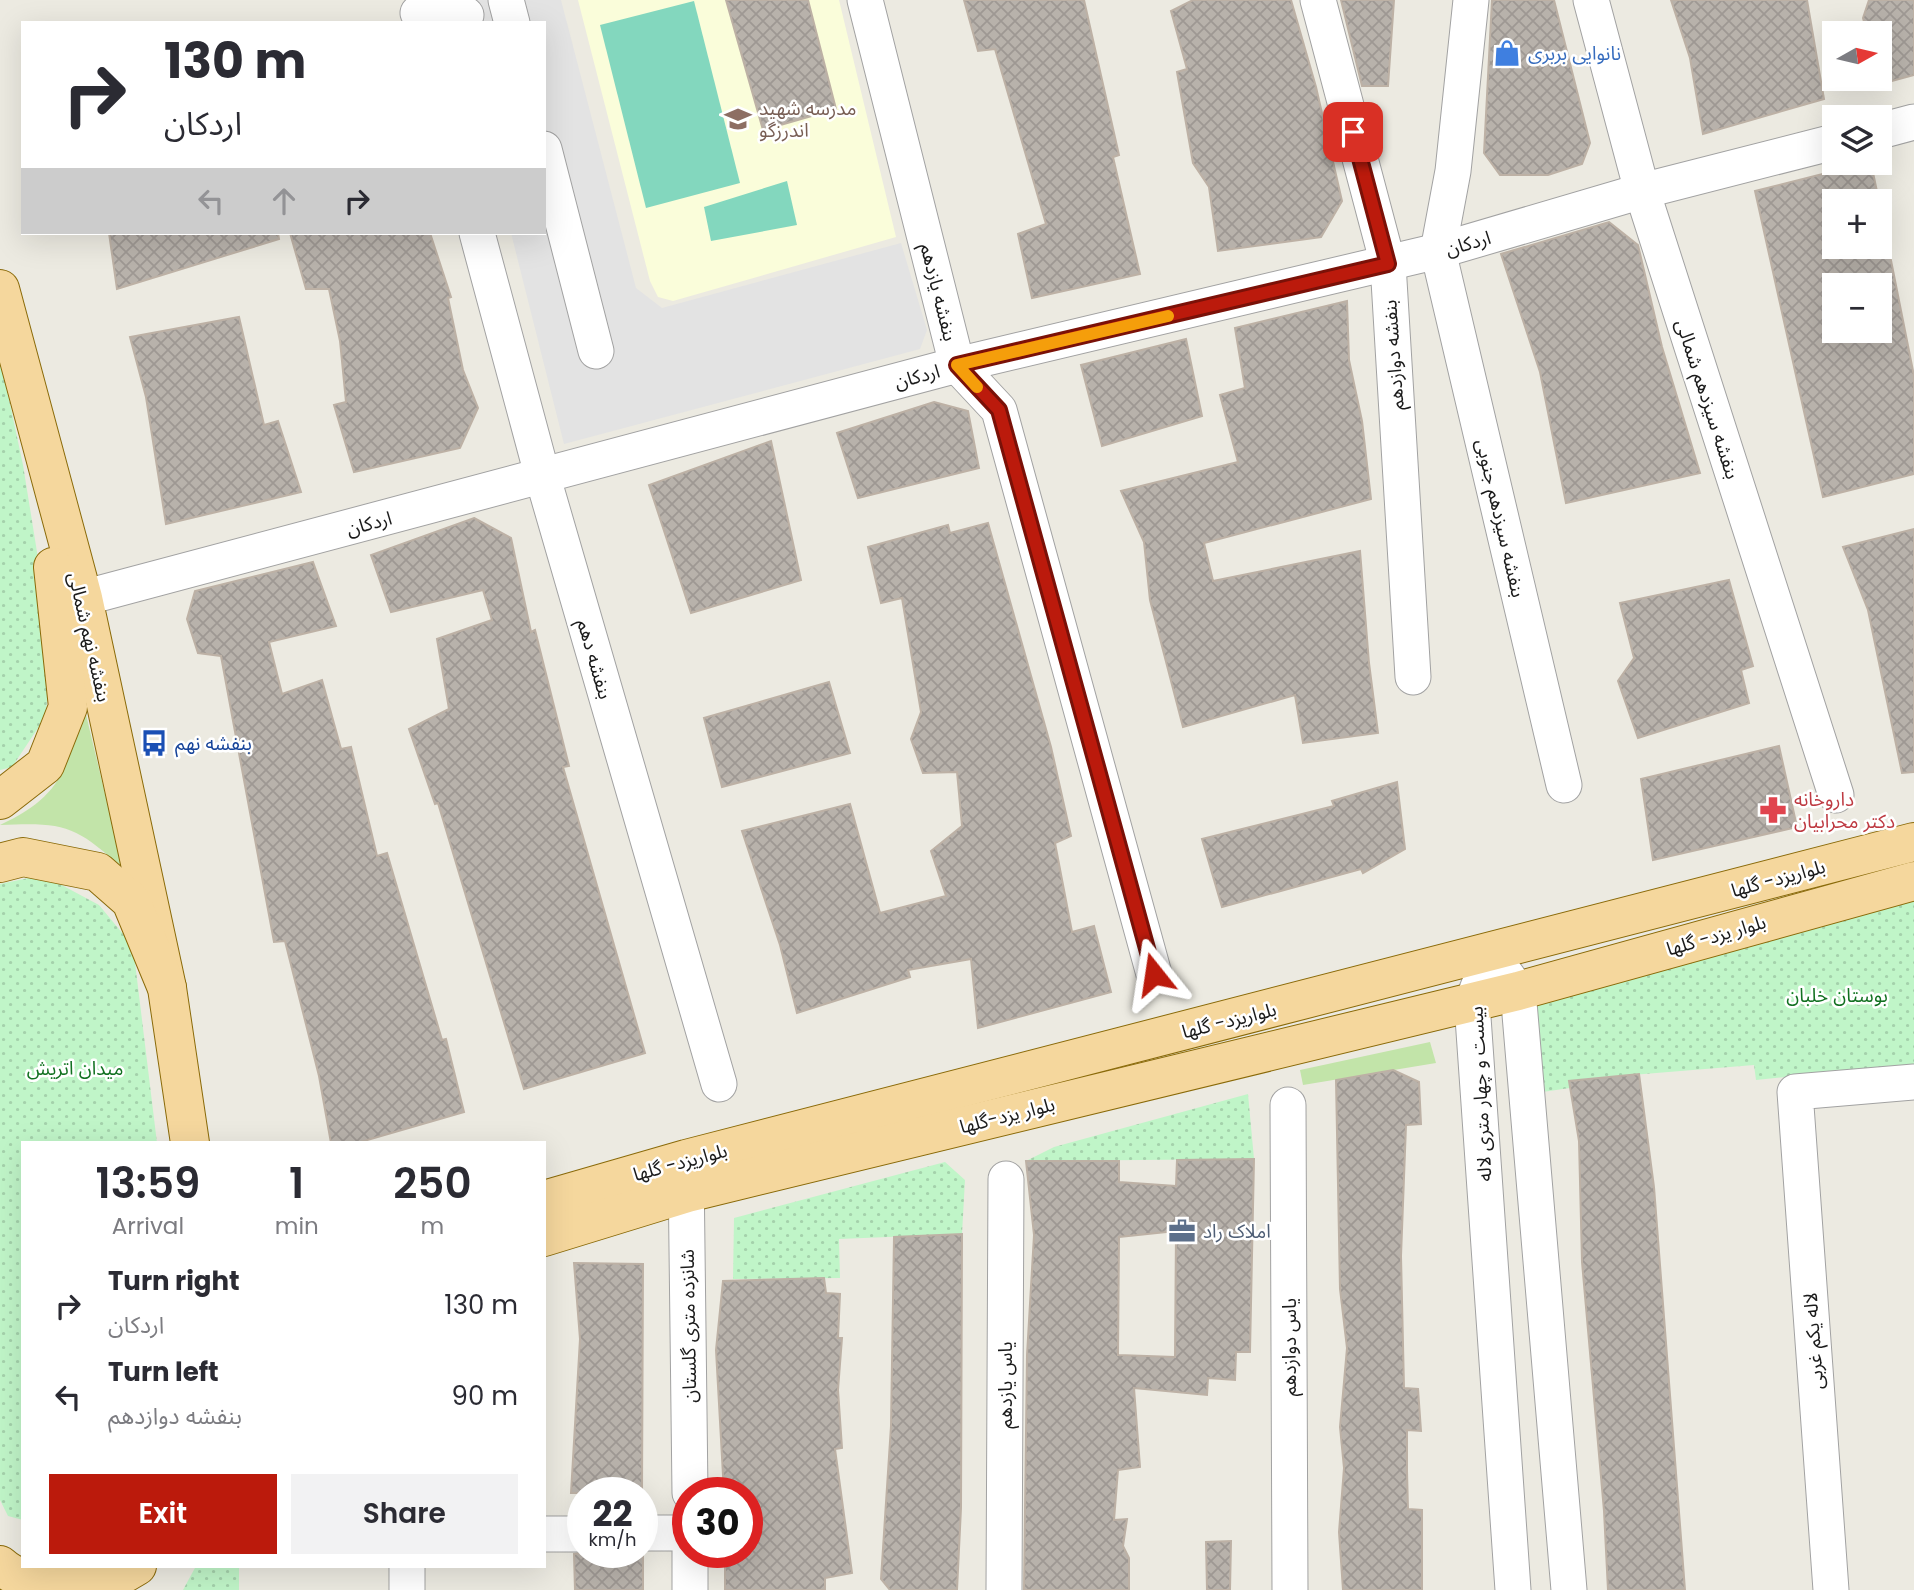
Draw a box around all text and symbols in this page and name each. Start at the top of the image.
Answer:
north arrow [1822,21,1892,91]
map controls [1822,21,1892,343]
text: 130 m [164,27,306,95]
shop icon: نانوایی بربری [1492,38,1522,68]
place label: نانوایی بربری [1528,40,1621,67]
icon: right [49,49,140,140]
place label: مدرسه شهید اندرزگو [759,95,856,144]
text: اردکان [164,101,242,146]
pin [1323,102,1383,162]
school or university icon: مدرسه شهید اندرزگو [723,104,753,134]
button: layers [1822,105,1892,175]
icon: arrive [1334,113,1372,151]
icon: left [192,182,230,220]
icon: ahead [265,182,303,220]
icon: right [338,182,376,220]
button: + [1822,189,1892,259]
street label: اردکان [1442,224,1494,263]
street label: بنفشه یازدهم [912,240,964,344]
button: − [1822,273,1892,343]
street label: بنفشه دوازدهم [1376,299,1412,411]
street label: بنفشه سیزدهم شمالی [1668,316,1746,483]
street label: اردکان [891,357,943,396]
street label: بنفشه سیزدهم جنوبی [1468,436,1532,600]
street label: اردکان [343,504,395,543]
street label: بنفشه نهم شمالی [61,570,118,705]
street label: بنفشه دهم [569,616,619,703]
bus stop icon: بنفشه نهم [139,728,169,758]
place label: بنفشه نهم [175,730,252,758]
place label: داروخانه دکتر محرابیان [1794,786,1895,835]
pharmacy icon: داروخانه دکتر محرابیان [1758,795,1788,825]
street label: بلواریزد- گلها [1728,853,1828,904]
street label: بلوار یزد- گلها [1663,908,1769,963]
position arrow [1117,937,1191,1011]
park label: بوستان خلبان [1786,982,1888,1009]
street label: بلواریزد- گلها [1179,996,1279,1045]
street label: بیست و چهار متری لاله [1462,1006,1499,1182]
park label: میدان اتریش [27,1055,123,1082]
street label: بلوار یزد-گلها [957,1091,1058,1140]
street label: بلواریزد- گلها [630,1137,730,1188]
text: 13:59 [95,1154,200,1213]
text: 1 [289,1154,304,1213]
text: 250 [393,1154,472,1213]
text: Arrival [112,1210,184,1242]
text: min [275,1210,319,1242]
text: m [421,1210,444,1242]
office icon: املاک راد [1167,1216,1197,1246]
place label: املاک راد [1203,1218,1271,1245]
street label: شانزده متری گلستان [674,1249,703,1403]
text: Turn right [108,1263,240,1299]
icon: right [49,1287,87,1325]
text: 130 m [444,1287,518,1323]
street label: لاله یکم غربی [1797,1292,1831,1390]
street label: یاس دوازدهم [1276,1298,1304,1396]
text: اردکان [108,1309,164,1341]
street label: یاس یازدهم [992,1341,1020,1429]
text: Turn left [108,1354,219,1390]
icon: left [49,1378,87,1416]
text: 90 m [452,1378,518,1414]
text: بنفشه دوازدهم [108,1400,242,1432]
button: Exit [49,1474,277,1554]
button: Share [291,1474,518,1554]
speed limit sign: 30 [672,1477,763,1568]
text: 22 [593,1489,632,1538]
text: km/h [589,1527,636,1552]

